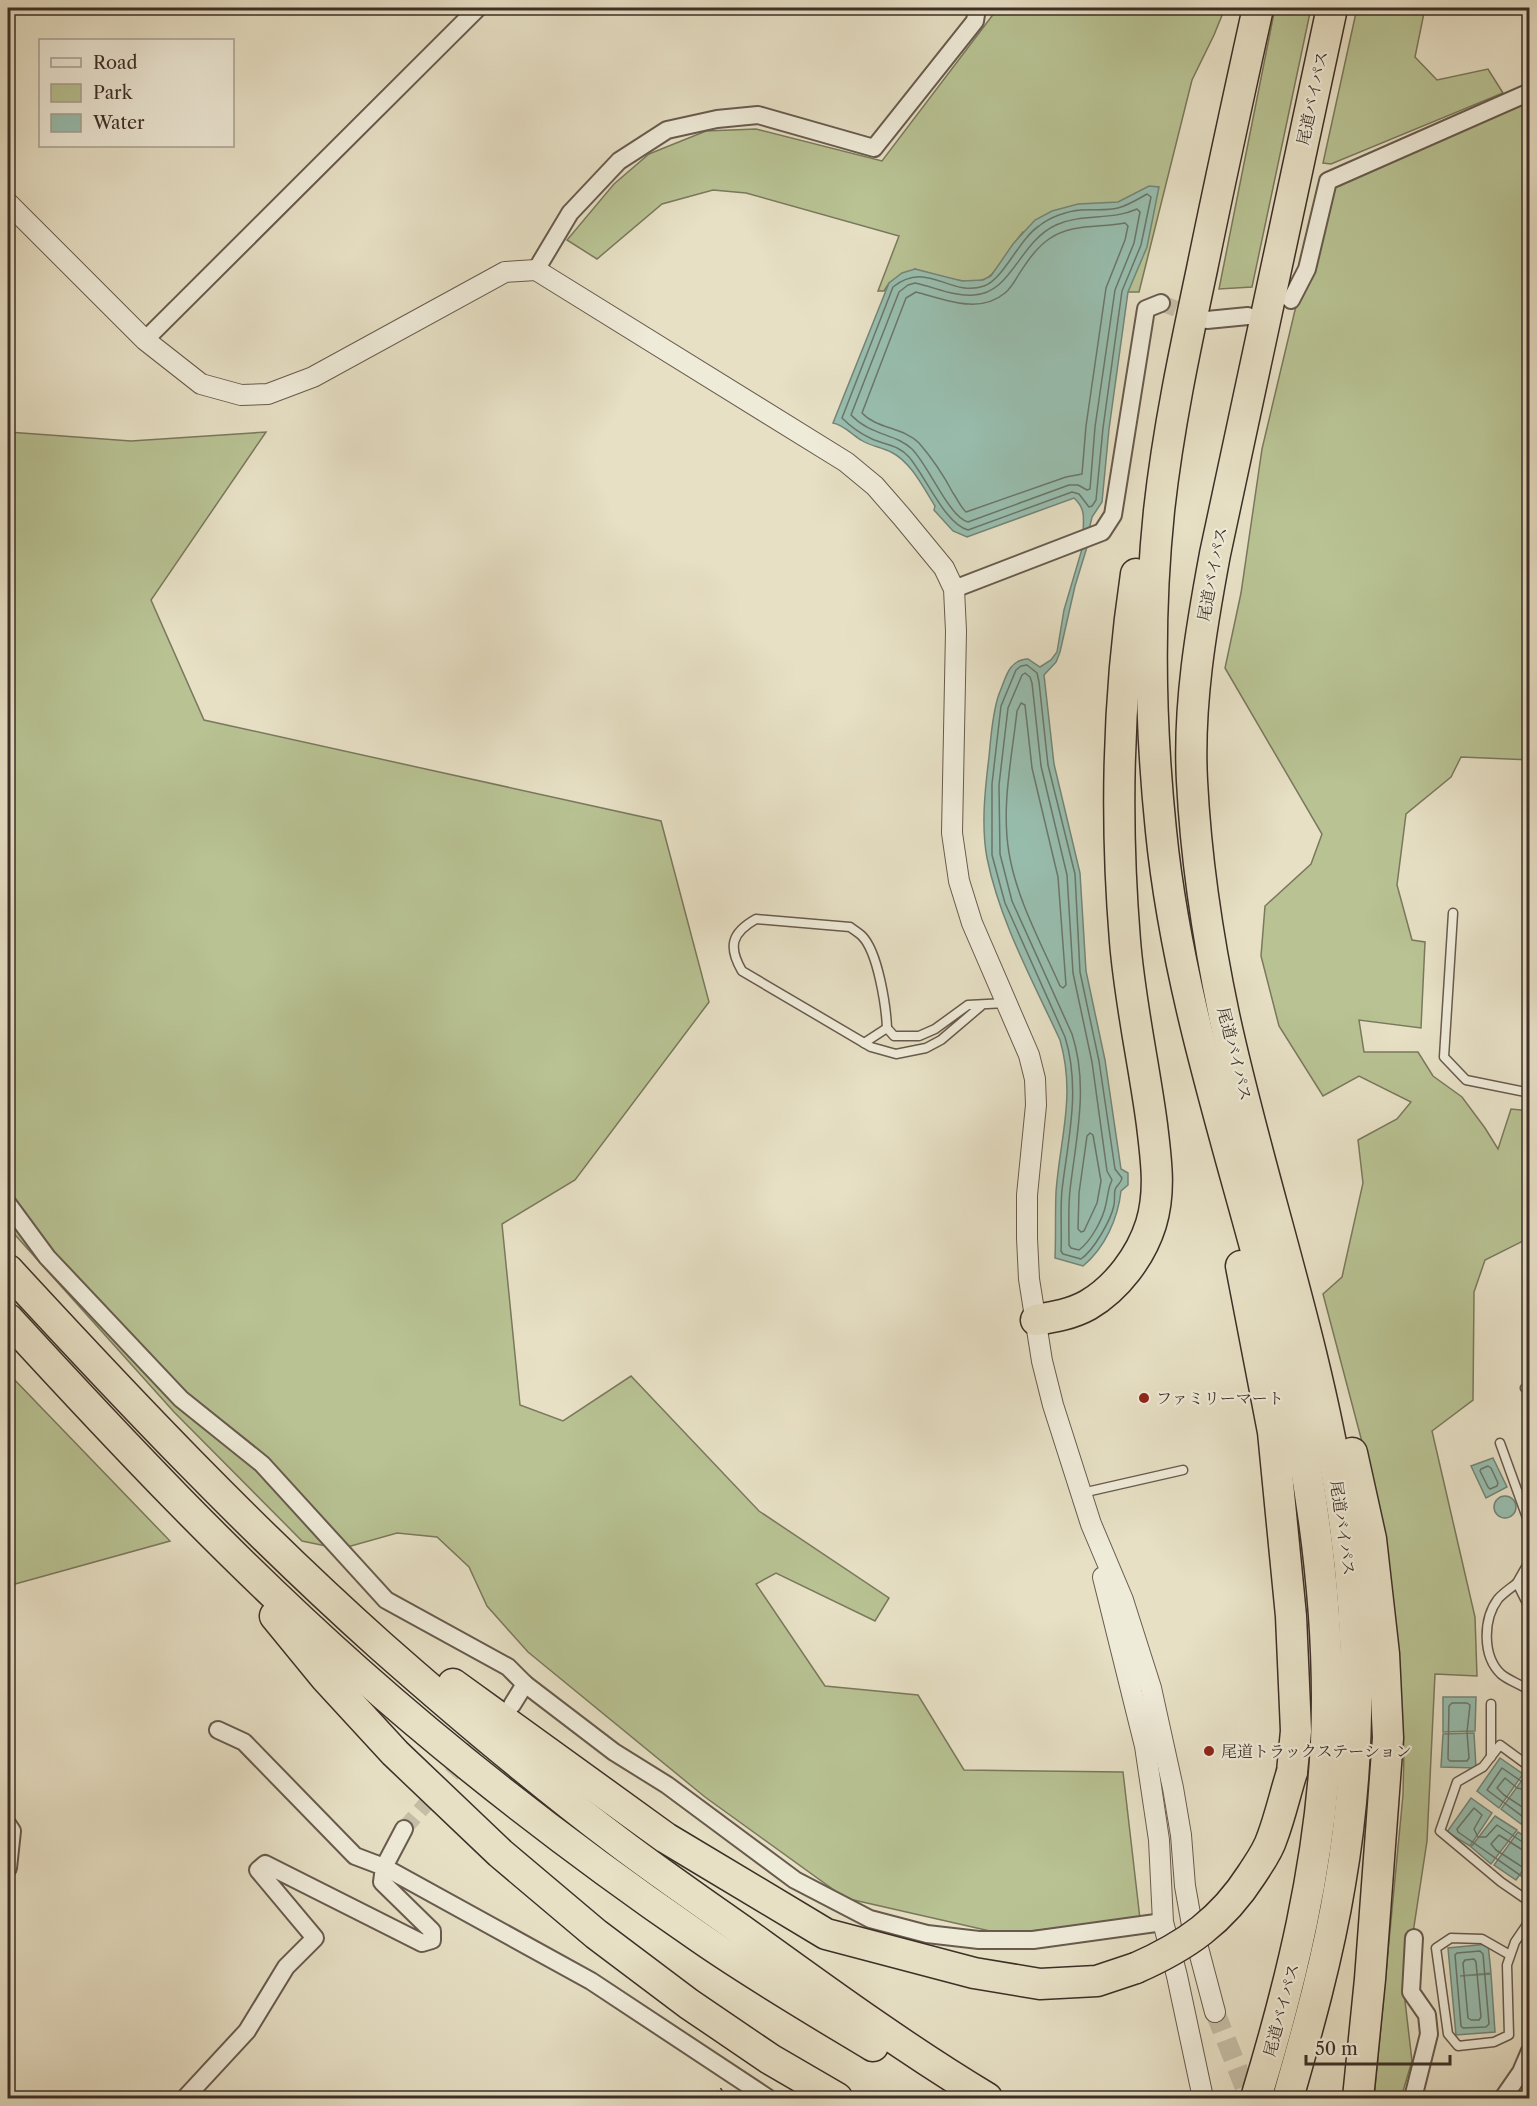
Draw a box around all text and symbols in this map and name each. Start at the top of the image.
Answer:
legend [39,39,234,147]
street label: 尾道バイパス [1292,49,1332,147]
text: Road [93,52,138,74]
text: Park [93,82,134,104]
text: Water [92,112,145,134]
street label: 尾道バイパス [1193,525,1231,623]
street label: 尾道バイパス [1214,1005,1256,1103]
place label: ファミリーマート [1156,1388,1284,1408]
marker: ファミリーマート [1137,1391,1151,1405]
street label: 尾道バイパス [1326,1479,1360,1577]
place label: 尾道トラックステーション [1221,1741,1412,1761]
marker: 尾道トラックステーション [1202,1744,1216,1758]
street label: 尾道バイパス [1259,1961,1303,2059]
scale bar [1306,2028,1450,2066]
text: 50 m [1315,2038,1358,2060]

